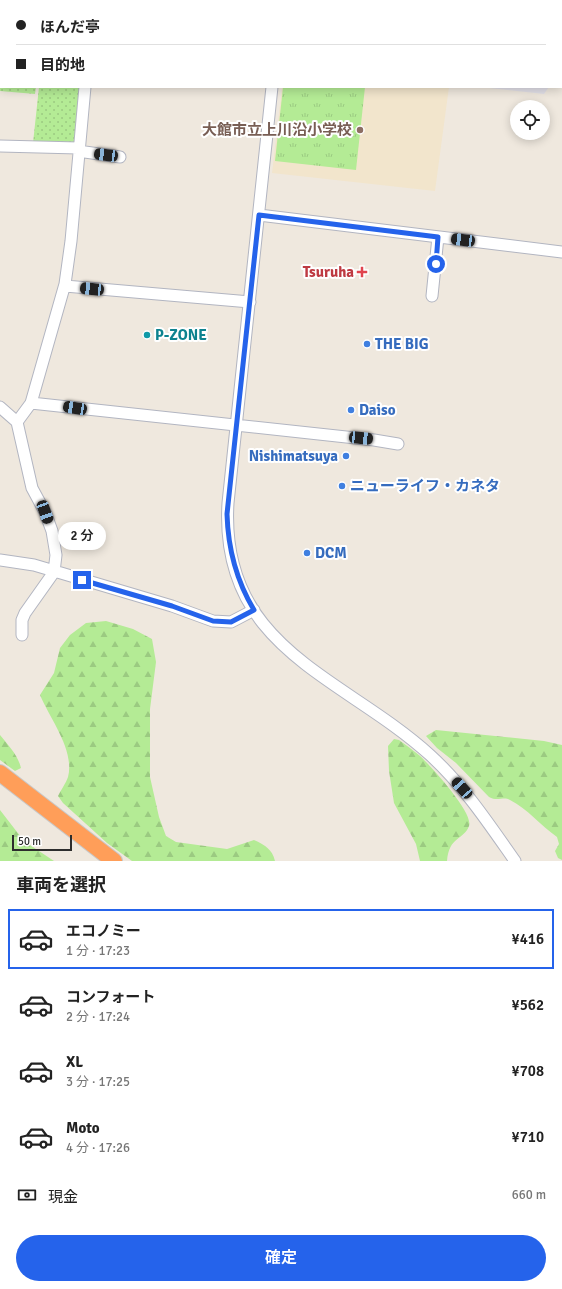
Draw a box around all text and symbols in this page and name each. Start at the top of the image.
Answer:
text: ほんだ亭 [40,18,100,36]
text: 目的地 [40,56,85,74]
map controls [510,100,550,140]
button: locate [510,100,550,140]
place label: 大館市立上川沿小学校 [202,121,352,139]
marker: 大館市立上川沿小学校 [355,125,365,135]
car [93,148,119,162]
car [450,233,476,247]
route start [427,255,445,273]
place label: Tsuruha [303,263,354,281]
marker: Tsuruha [357,267,367,277]
car [79,282,105,296]
place label: P-ZONE [155,326,207,344]
marker: P-ZONE [142,330,152,340]
place label: THE BIG [375,335,429,353]
marker: THE BIG [362,339,372,349]
car [62,400,88,416]
place label: Daiso [359,401,396,419]
marker: Daiso [346,405,356,415]
car [348,431,374,445]
place label: Nishimatsuya [249,447,338,465]
marker: Nishimatsuya [341,451,351,461]
place label: ニューライフ・カネタ [350,477,500,495]
marker: ニューライフ・カネタ [337,481,347,491]
car [35,499,55,525]
callout: 2 分 [58,522,106,550]
text: 2 分 [71,528,93,544]
place label: DCM [315,544,347,562]
marker: DCM [302,548,312,558]
route end [73,571,91,589]
car [450,775,474,801]
scale bar [12,833,72,852]
text: 50 m [18,835,41,848]
text: 車両を選択 [16,874,106,896]
icon: car [18,921,54,957]
text: エコノミー [66,922,141,940]
text: ¥416 [512,930,544,948]
text: 1 分 · 17:23 [66,943,130,959]
icon: car [18,987,54,1023]
text: コンフォート [66,988,156,1006]
text: ¥562 [512,996,544,1014]
text: 2 分 · 17:24 [66,1009,130,1025]
icon: car [18,1053,54,1089]
text: XL [66,1053,83,1071]
text: ¥708 [512,1062,544,1080]
text: 3 分 · 17:25 [66,1074,130,1090]
icon: car [18,1119,54,1155]
text: Moto [66,1119,100,1137]
text: ¥710 [512,1128,544,1146]
text: 4 分 · 17:26 [66,1140,130,1156]
icon: cash [16,1184,38,1206]
text: 660 m [512,1187,546,1203]
text: 現金 [48,1188,78,1206]
button: 確定 [16,1235,546,1281]

